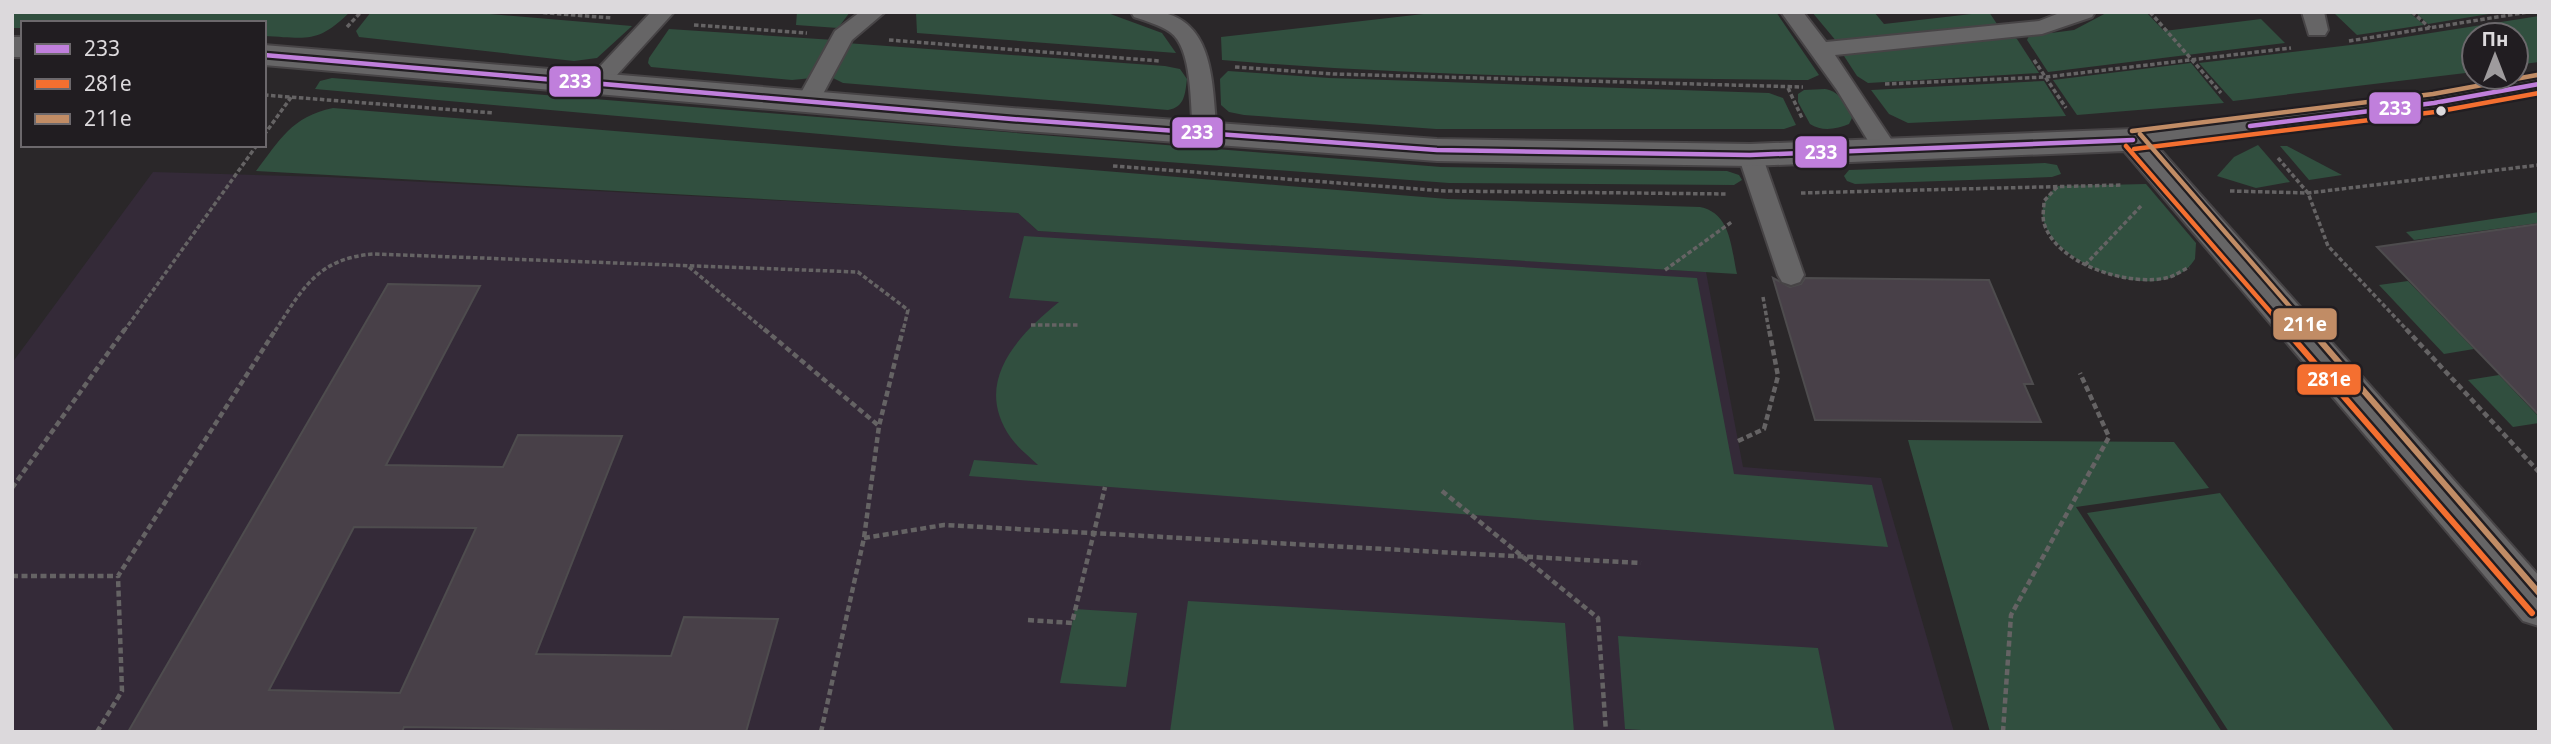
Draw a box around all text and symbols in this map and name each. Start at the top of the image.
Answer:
legend [21,21,266,147]
north arrow [2460,21,2530,91]
text: Пн [2482,26,2508,52]
text: 233 [84,34,120,62]
line badge: 233 [548,65,602,98]
text: 233 [559,68,591,94]
text: 281е [84,69,132,97]
line badge: 233 [2368,91,2422,125]
text: 233 [2379,95,2411,121]
text: 211е [84,104,132,132]
unlabelled marker [2434,104,2448,118]
line badge: 233 [1171,116,1224,149]
text: 233 [1181,119,1213,145]
line badge: 233 [1794,135,1848,169]
text: 233 [1805,139,1837,165]
line badge: 211е [2272,307,2338,341]
text: 211е [2283,311,2327,337]
line badge: 281е [2296,363,2362,396]
text: 281е [2307,366,2351,392]

